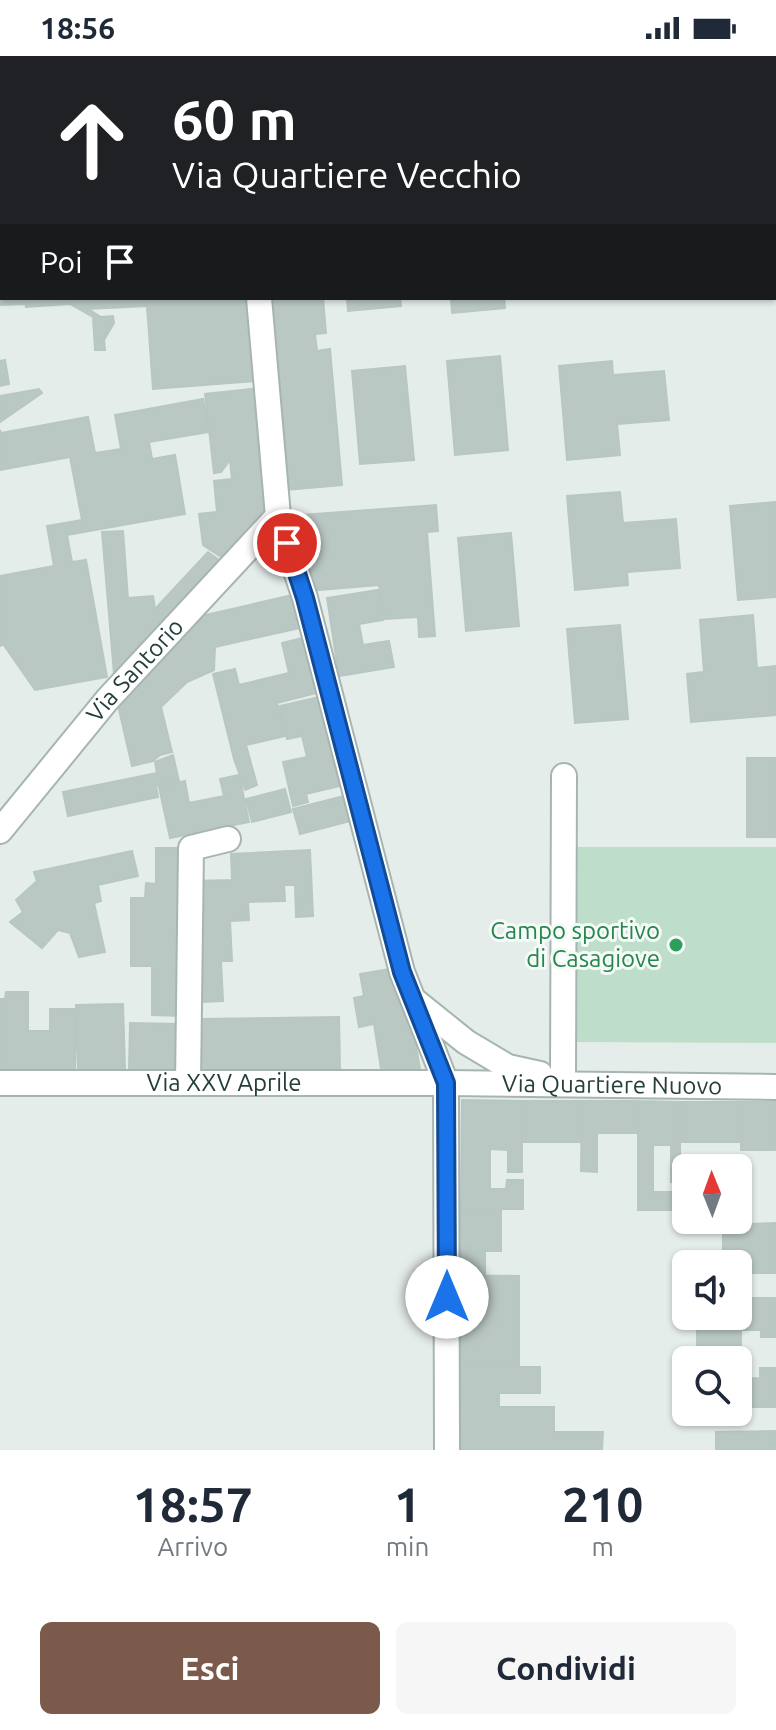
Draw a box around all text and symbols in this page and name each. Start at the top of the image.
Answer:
text: 18:56 [40,11,115,45]
icon: ahead [40,88,144,192]
text: 60 m [172,88,297,151]
text: Via Quartiere Vecchio [172,154,522,195]
icon: arrive [98,240,142,284]
text: Poi [40,245,82,279]
pin [253,509,321,577]
icon: arrive [265,521,309,565]
street label: Via Santorio [81,613,189,727]
place label: Campo sportivo di Casagiove [490,917,660,972]
marker: Campo sportivo di Casagiove [667,936,685,954]
street label: Via XXV Aprile [146,1069,302,1096]
street label: Via Quartiere Nuovo [502,1070,722,1099]
north arrow [672,1154,752,1234]
map controls [672,1154,752,1426]
button: sound [672,1250,752,1330]
position arrow [405,1255,489,1339]
button: search [672,1346,752,1426]
text: 18:57 [133,1477,253,1531]
text: 1 [394,1477,421,1531]
text: 210 [562,1477,643,1531]
text: Arrivo [157,1532,228,1561]
text: min [386,1532,429,1561]
text: m [591,1532,614,1561]
button: Esci [40,1622,380,1714]
button: Condividi [396,1622,736,1714]

